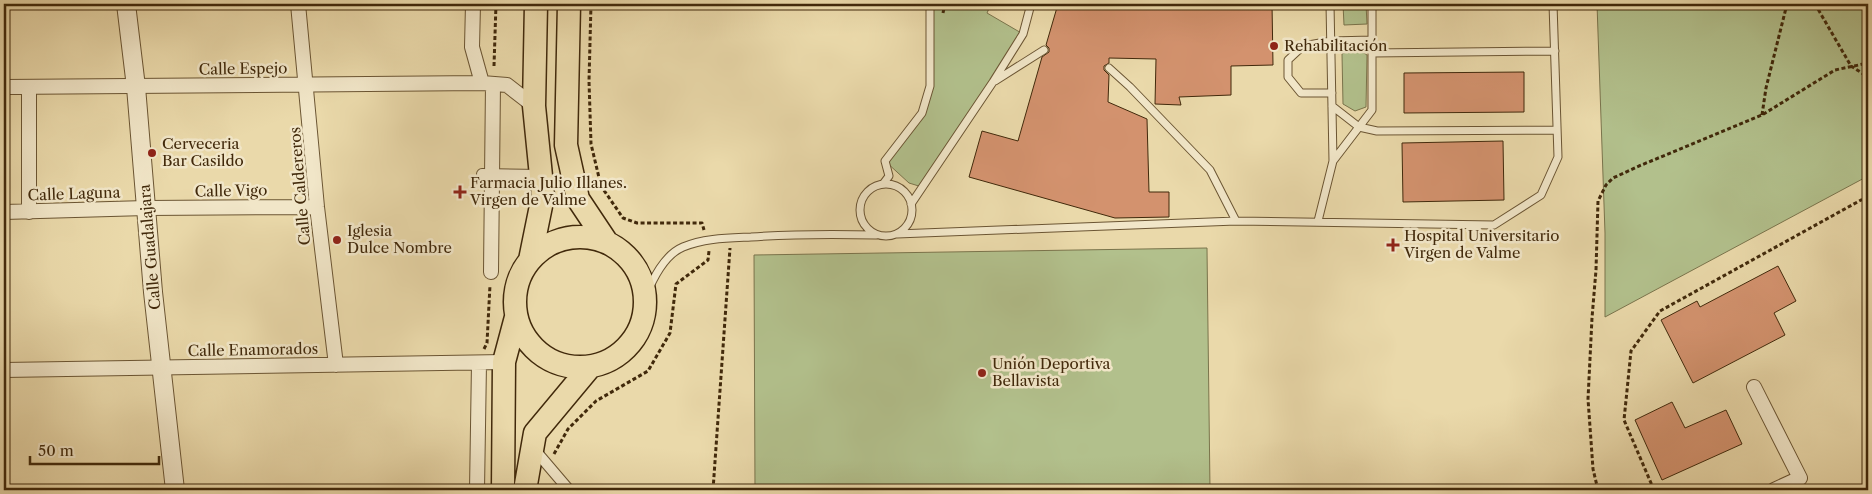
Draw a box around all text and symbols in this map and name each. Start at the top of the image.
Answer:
place label: Rehabilitación [1284,36,1388,55]
marker: Rehabilitación [1268,40,1280,52]
street label: Calle Espejo [198,58,288,79]
street label: Calle Caldereros [285,126,314,246]
place label: Cerveceria Bar Casildo [162,134,244,170]
marker: Cerveceria Bar Casildo [146,147,158,159]
place label: Farmacia Julio Illanes. Virgen de Valme [469,173,627,209]
street label: Calle Vigo [195,180,267,201]
street label: Calle Laguna [27,182,121,205]
street label: Calle Guadalajara [135,183,164,311]
marker: Farmacia Julio Illanes. Virgen de Valme [454,186,466,198]
place label: Iglesia Dulce Nombre [347,221,452,257]
place label: Hospital Universitario Virgen de Valme [1403,226,1560,262]
marker: Iglesia Dulce Nombre [331,234,343,246]
marker: Hospital Universitario Virgen de Valme [1386,238,1400,252]
street label: Calle Enamorados [188,339,318,360]
place label: Unión Deportiva Bellavista [992,354,1110,390]
marker: Unión Deportiva Bellavista [976,367,988,379]
scale bar [30,434,159,466]
text: 50 m [38,441,74,460]

